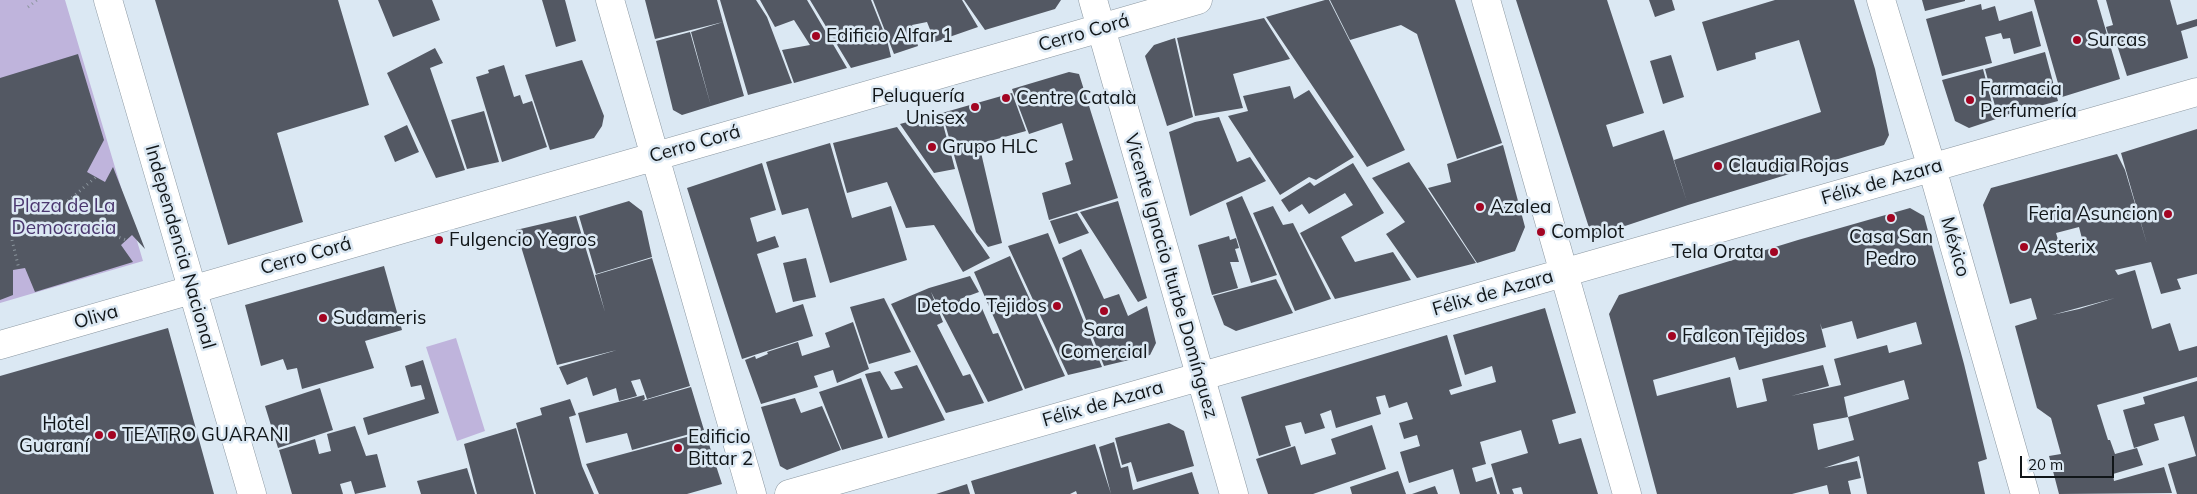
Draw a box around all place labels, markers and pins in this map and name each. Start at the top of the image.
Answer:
place label: Edificio Alfar 1 [826,25,953,47]
place label: Surcas [2087,29,2147,51]
marker: Edificio Alfar 1 [810,30,822,42]
marker: Surcas [2071,34,2083,46]
place label: Farmacia Perfumería [1980,78,2077,122]
place label: Peluquería Unisex [872,85,965,129]
place label: Centre Català [1016,87,1137,109]
marker: Centre Català [1000,92,1012,104]
marker: Farmacia Perfumería [1964,94,1976,106]
marker: Peluquería Unisex [969,101,981,113]
place label: Grupo HLC [942,136,1038,158]
marker: Grupo HLC [926,141,938,153]
place label: Claudia Rojas [1728,155,1849,177]
marker: Claudia Rojas [1712,160,1724,172]
place label: Azalea [1490,196,1551,218]
marker: Azalea [1474,201,1486,213]
place label: Feria Asuncion [2028,203,2158,225]
marker: Feria Asuncion [2162,208,2174,220]
marker: Casa San Pedro [1885,212,1897,224]
place label: Complot [1551,221,1624,243]
marker: Complot [1535,226,1547,238]
place label: Casa San Pedro [1849,226,1933,270]
place label: Fulgencio Yegros [449,229,596,251]
marker: Fulgencio Yegros [433,234,445,246]
place label: Asterix [2034,236,2096,258]
place label: Tela Orata [1672,241,1764,263]
marker: Asterix [2018,241,2030,253]
marker: Tela Orata [1768,246,1780,258]
place label: Detodo Tejidos [917,295,1047,317]
marker: Detodo Tejidos [1051,300,1063,312]
marker: Sara Comercial [1098,305,1110,317]
place label: Sudameris [333,307,426,329]
marker: Sudameris [317,312,329,324]
place label: Sara Comercial [1061,319,1147,363]
place label: Falcon Tejidos [1682,325,1805,347]
marker: Falcon Tejidos [1666,330,1678,342]
place label: Hotel Guaraní [19,413,89,457]
place label: TEATRO GUARANI [122,424,289,446]
place label: Edificio Bittar 2 [688,426,753,470]
marker: Hotel Guaraní [93,429,105,441]
marker: TEATRO GUARANI [106,429,118,441]
marker: Edificio Bittar 2 [672,442,684,454]

